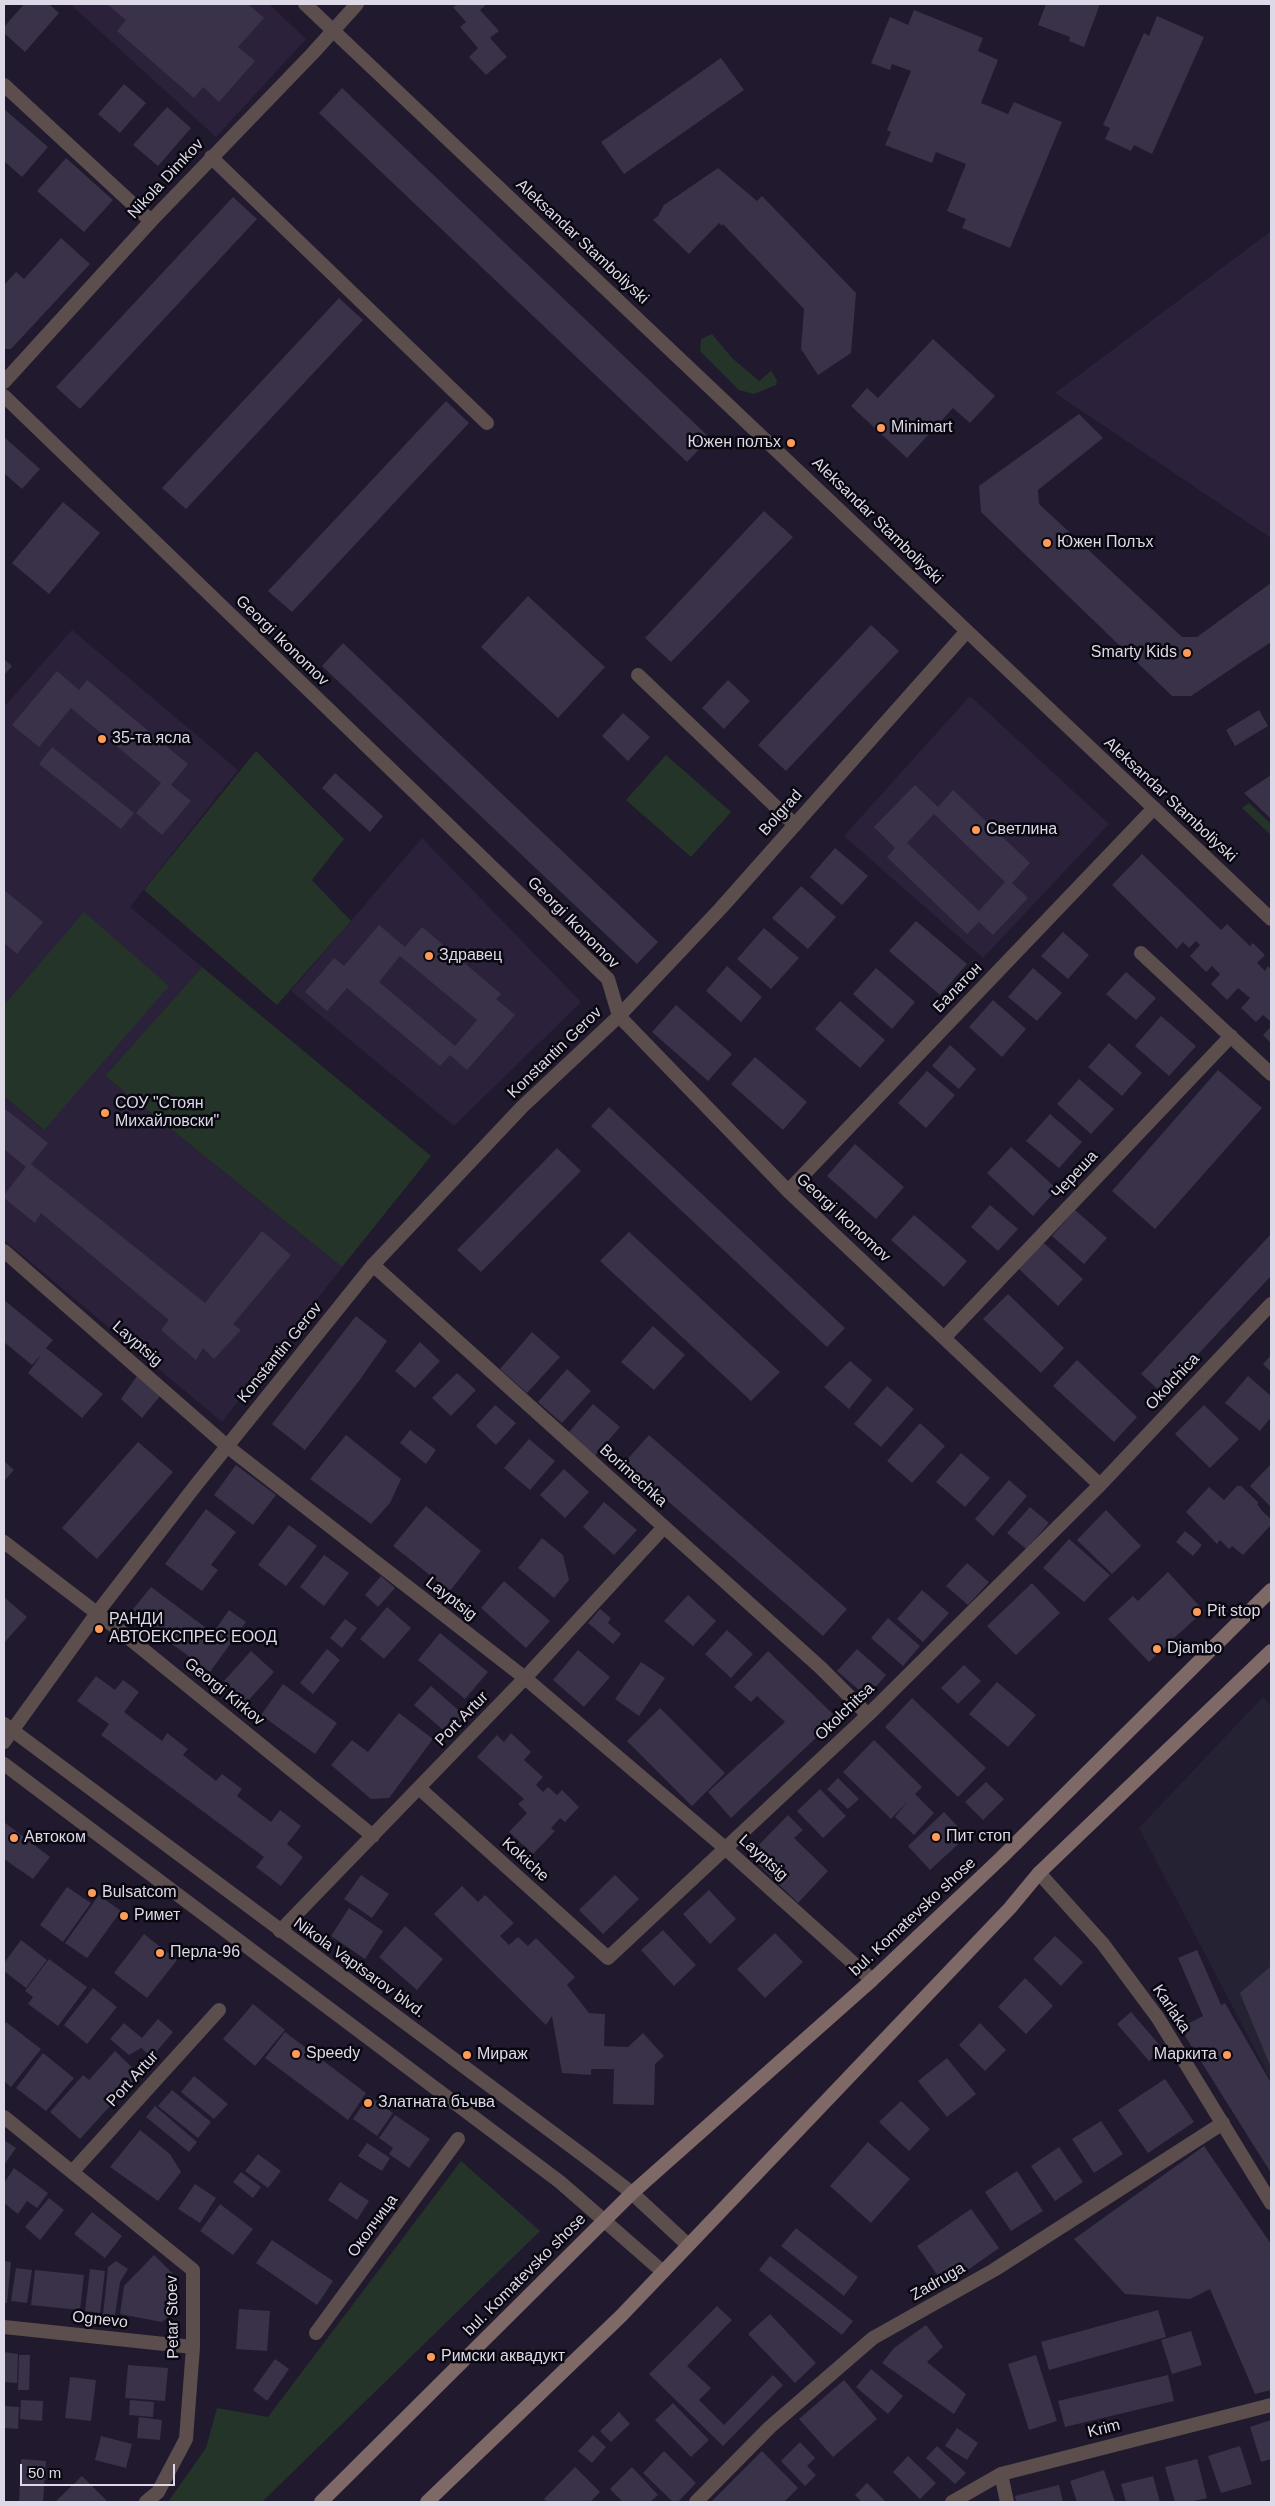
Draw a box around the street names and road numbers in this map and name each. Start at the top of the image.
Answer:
street label: Nikola Dimkov [124,135,208,223]
street label: Aleksandar Stamboliyski [512,176,652,308]
street label: Aleksandar Stamboliyski [808,454,946,588]
street label: Georgi Ikonomov [232,592,332,690]
street label: Aleksandar Stamboliyski [1100,734,1240,866]
street label: Bolgrad [755,786,807,840]
street label: Georgi Ikonomov [523,873,623,973]
street label: Балатон [930,959,986,1017]
street label: Konstantin Gerov [504,1003,606,1103]
street label: Череша [1048,1147,1102,1203]
street label: Georgi Ikonomov [792,1169,894,1267]
street label: Konstantin Gerov [234,1299,326,1407]
street label: Layptsig [108,1317,166,1371]
street label: Okolchica [1142,1350,1204,1414]
street label: Borimechka [595,1441,671,1511]
street label: Layptsig [422,1573,480,1625]
street label: Georgi Kirkov [180,1654,268,1730]
street label: Okolchitsa [811,1679,879,1745]
street label: Port Artur [431,1688,493,1750]
street label: Layptsig [734,1831,792,1885]
street label: Kokiche [497,1834,553,1886]
street label: bul. Komatevsko shose [846,1854,980,1980]
street label: Nikola Vaptsarov blvd. [289,1914,429,2022]
street label: Karlaka [1148,1981,1194,2037]
street label: Port Artur [103,2047,163,2111]
street label: Околчица [344,2191,402,2261]
street label: bul. Komatevsko shose [460,2210,590,2340]
street label: Zadruga [907,2259,969,2305]
street label: Petar Stoev [163,2275,183,2359]
street label: Ognevo [71,2308,129,2332]
street label: Krim [1086,2416,1122,2442]

